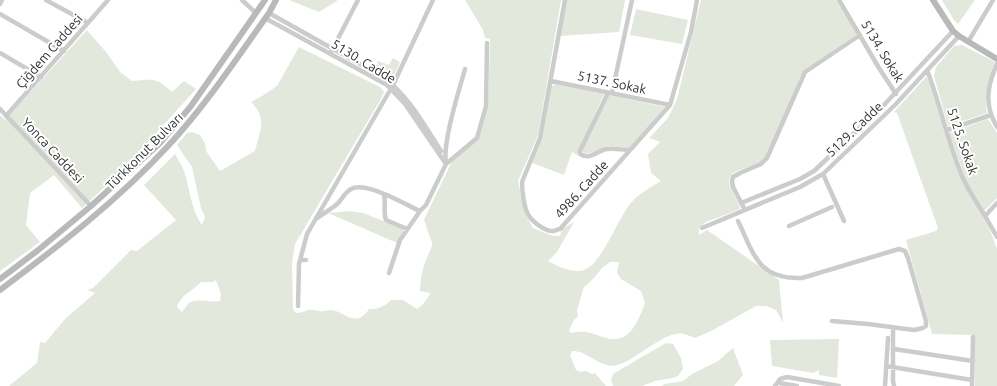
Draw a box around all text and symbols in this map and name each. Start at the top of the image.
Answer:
street label: Çiğdem Caddesi [13,11,85,91]
street label: 5134. Sokak [859,18,907,85]
street label: 5130. Cadde [329,36,399,86]
street label: 5137. Sokak [576,68,648,96]
street label: 5129. Cadde [823,99,885,159]
street label: 5125. Sokak [945,106,981,177]
street label: Türkkonut Bulvarı [103,110,185,192]
street label: Yonca Caddesi [19,115,87,185]
street label: 4986. Cadde [552,157,610,221]

